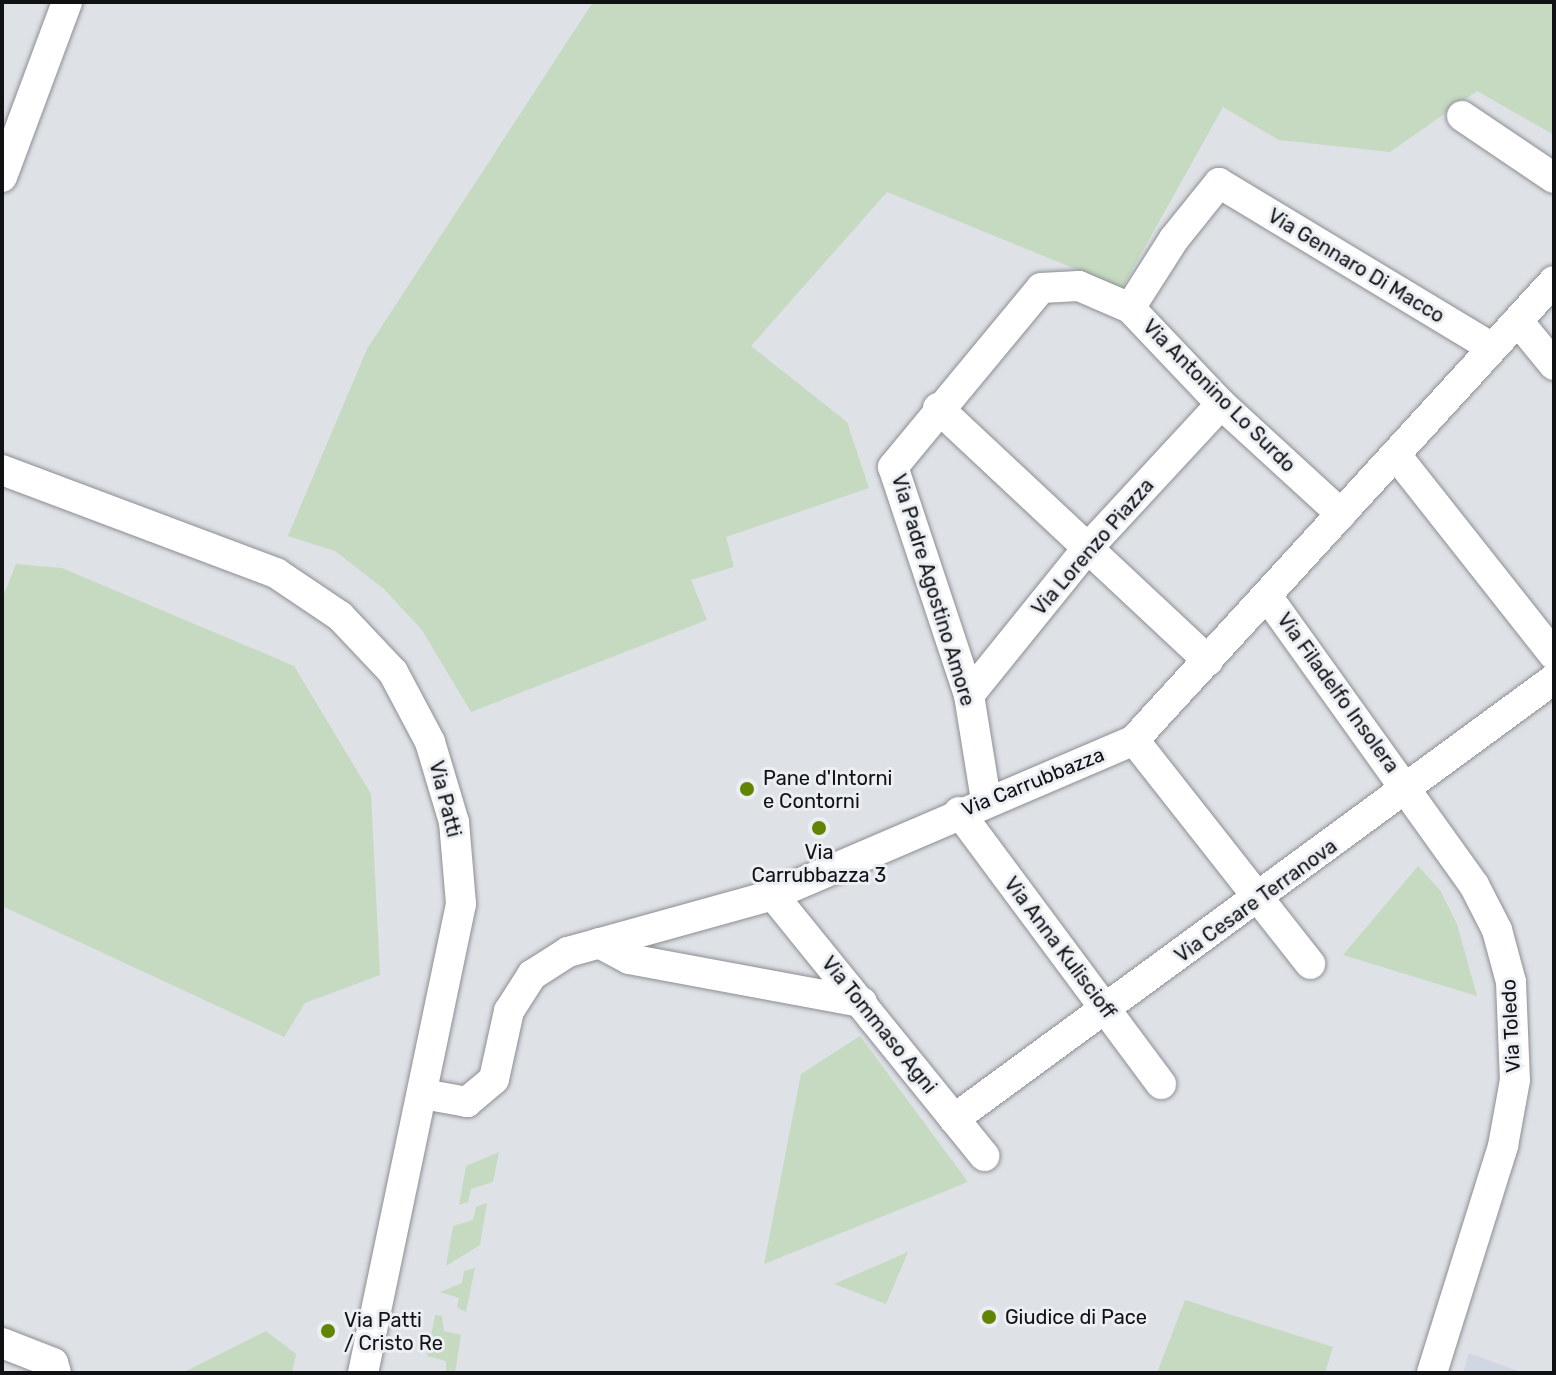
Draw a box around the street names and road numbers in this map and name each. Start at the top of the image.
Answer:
street label: Via Gennaro Di Macco [1263,204,1449,328]
street label: Via Antonino Lo Surdo [1137,314,1301,478]
street label: Via Padre Agostino Amore [886,471,980,709]
street label: Via Lorenzo Piazza [1027,474,1159,620]
street label: Via Filadelfo Insolera [1272,608,1404,778]
street label: Via Carrubbazza [958,742,1108,822]
street label: Via Patti [424,758,466,840]
street label: Via Cesare Terranova [1170,834,1342,968]
street label: Via Anna Kuliscioff [999,872,1121,1024]
street label: Via Tommaso Agni [816,951,942,1099]
street label: Via Toledo [1497,978,1525,1074]

